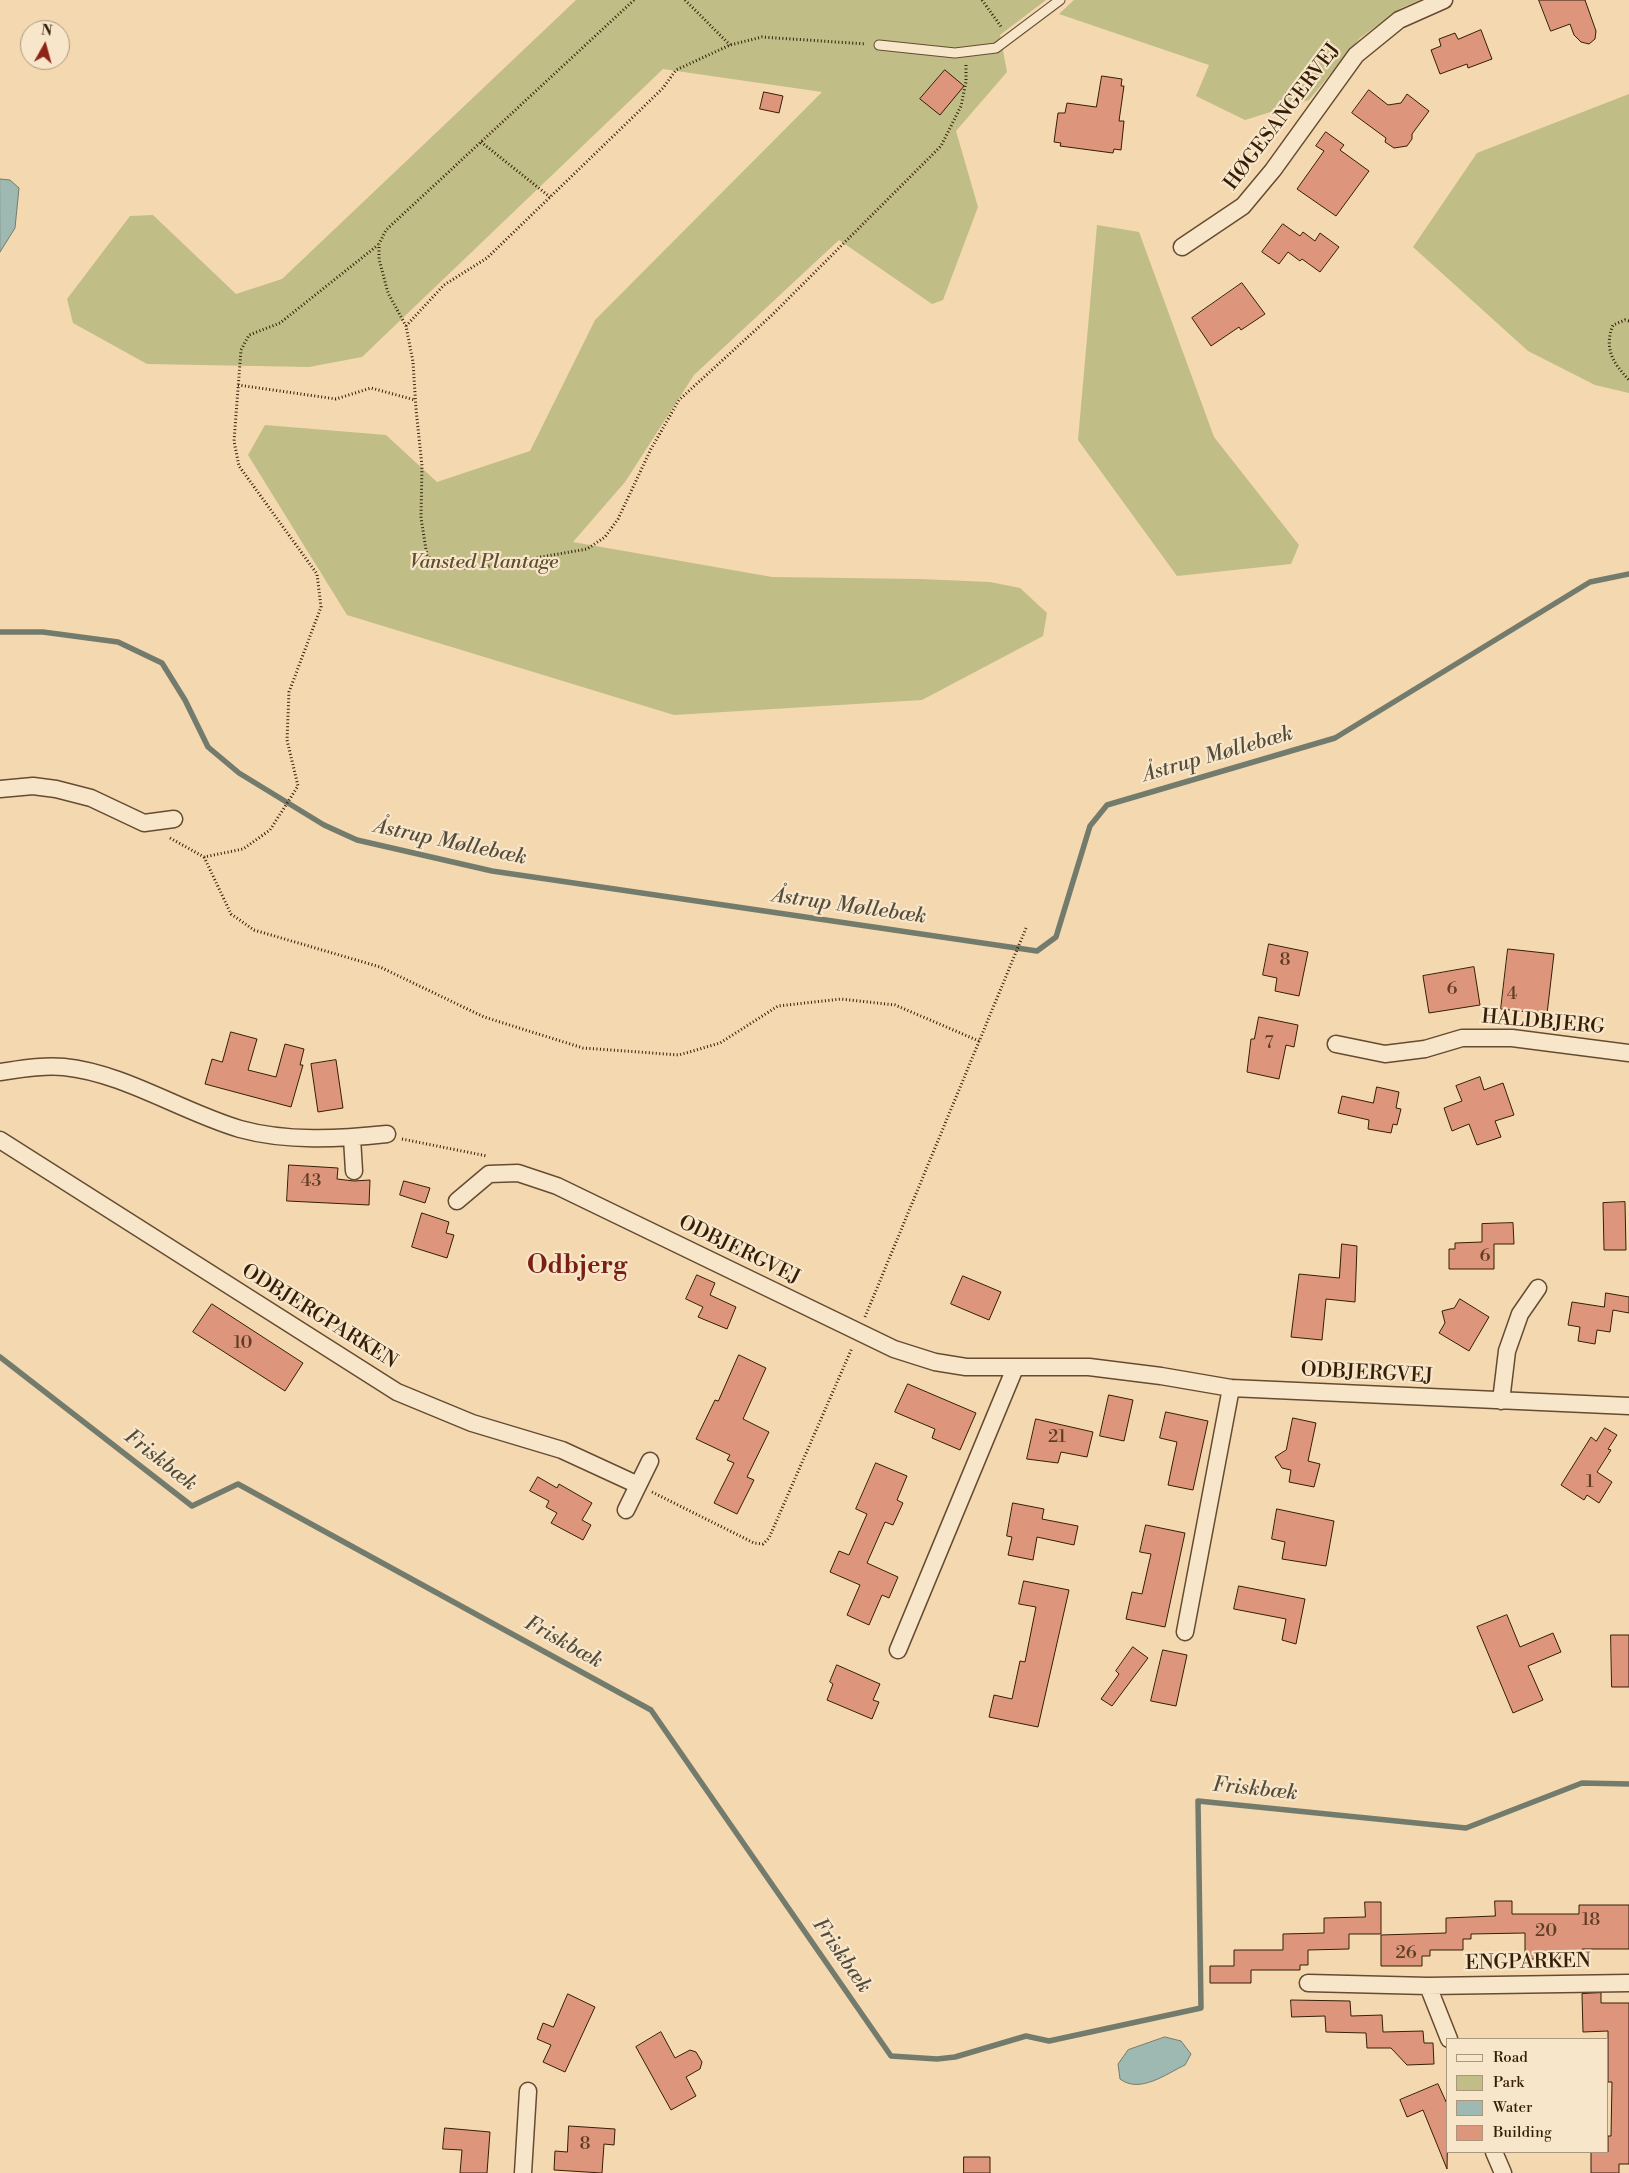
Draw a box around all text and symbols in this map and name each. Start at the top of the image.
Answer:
north arrow [20,20,70,70]
text: N [40,21,53,41]
street label: HØGESANGERVEJ [1220,39,1346,195]
park label: Vansted Plantage [410,551,558,575]
water label: Åstrup Møllebæk [1140,721,1296,789]
water label: Åstrup Møllebæk [371,815,529,871]
water label: Åstrup Møllebæk [770,884,928,930]
house number: 8 [1279,950,1291,972]
house number: 6 [1447,979,1457,1001]
house number: 4 [1507,984,1517,1006]
street label: HALDBJERG [1480,1006,1606,1040]
house number: 7 [1264,1033,1274,1055]
house number: 43 [301,1171,321,1193]
street label: ODBJERGVEJ [674,1211,804,1291]
house number: 6 [1480,1246,1490,1268]
district label: Odbjerg [527,1252,627,1282]
street label: ODBJERGPARKEN [237,1259,401,1375]
house number: 10 [233,1333,253,1355]
street label: ODBJERGVEJ [1300,1359,1434,1389]
water label: Friskbæk [119,1425,201,1497]
house number: 21 [1048,1427,1066,1449]
house number: 1 [1586,1472,1594,1494]
water label: Friskbæk [519,1611,607,1675]
water label: Friskbæk [1211,1773,1299,1807]
house number: 18 [1582,1910,1600,1932]
water label: Friskbæk [806,1914,876,1998]
house number: 20 [1535,1921,1557,1943]
house number: 26 [1395,1943,1417,1965]
street label: ENGPARKEN [1465,1950,1591,1976]
legend [1446,2038,1609,2153]
text: Road [1493,2048,1528,2067]
text: Park [1493,2073,1524,2092]
text: Water [1493,2098,1532,2117]
text: Building [1493,2123,1552,2142]
house number: 8 [579,2134,591,2156]

